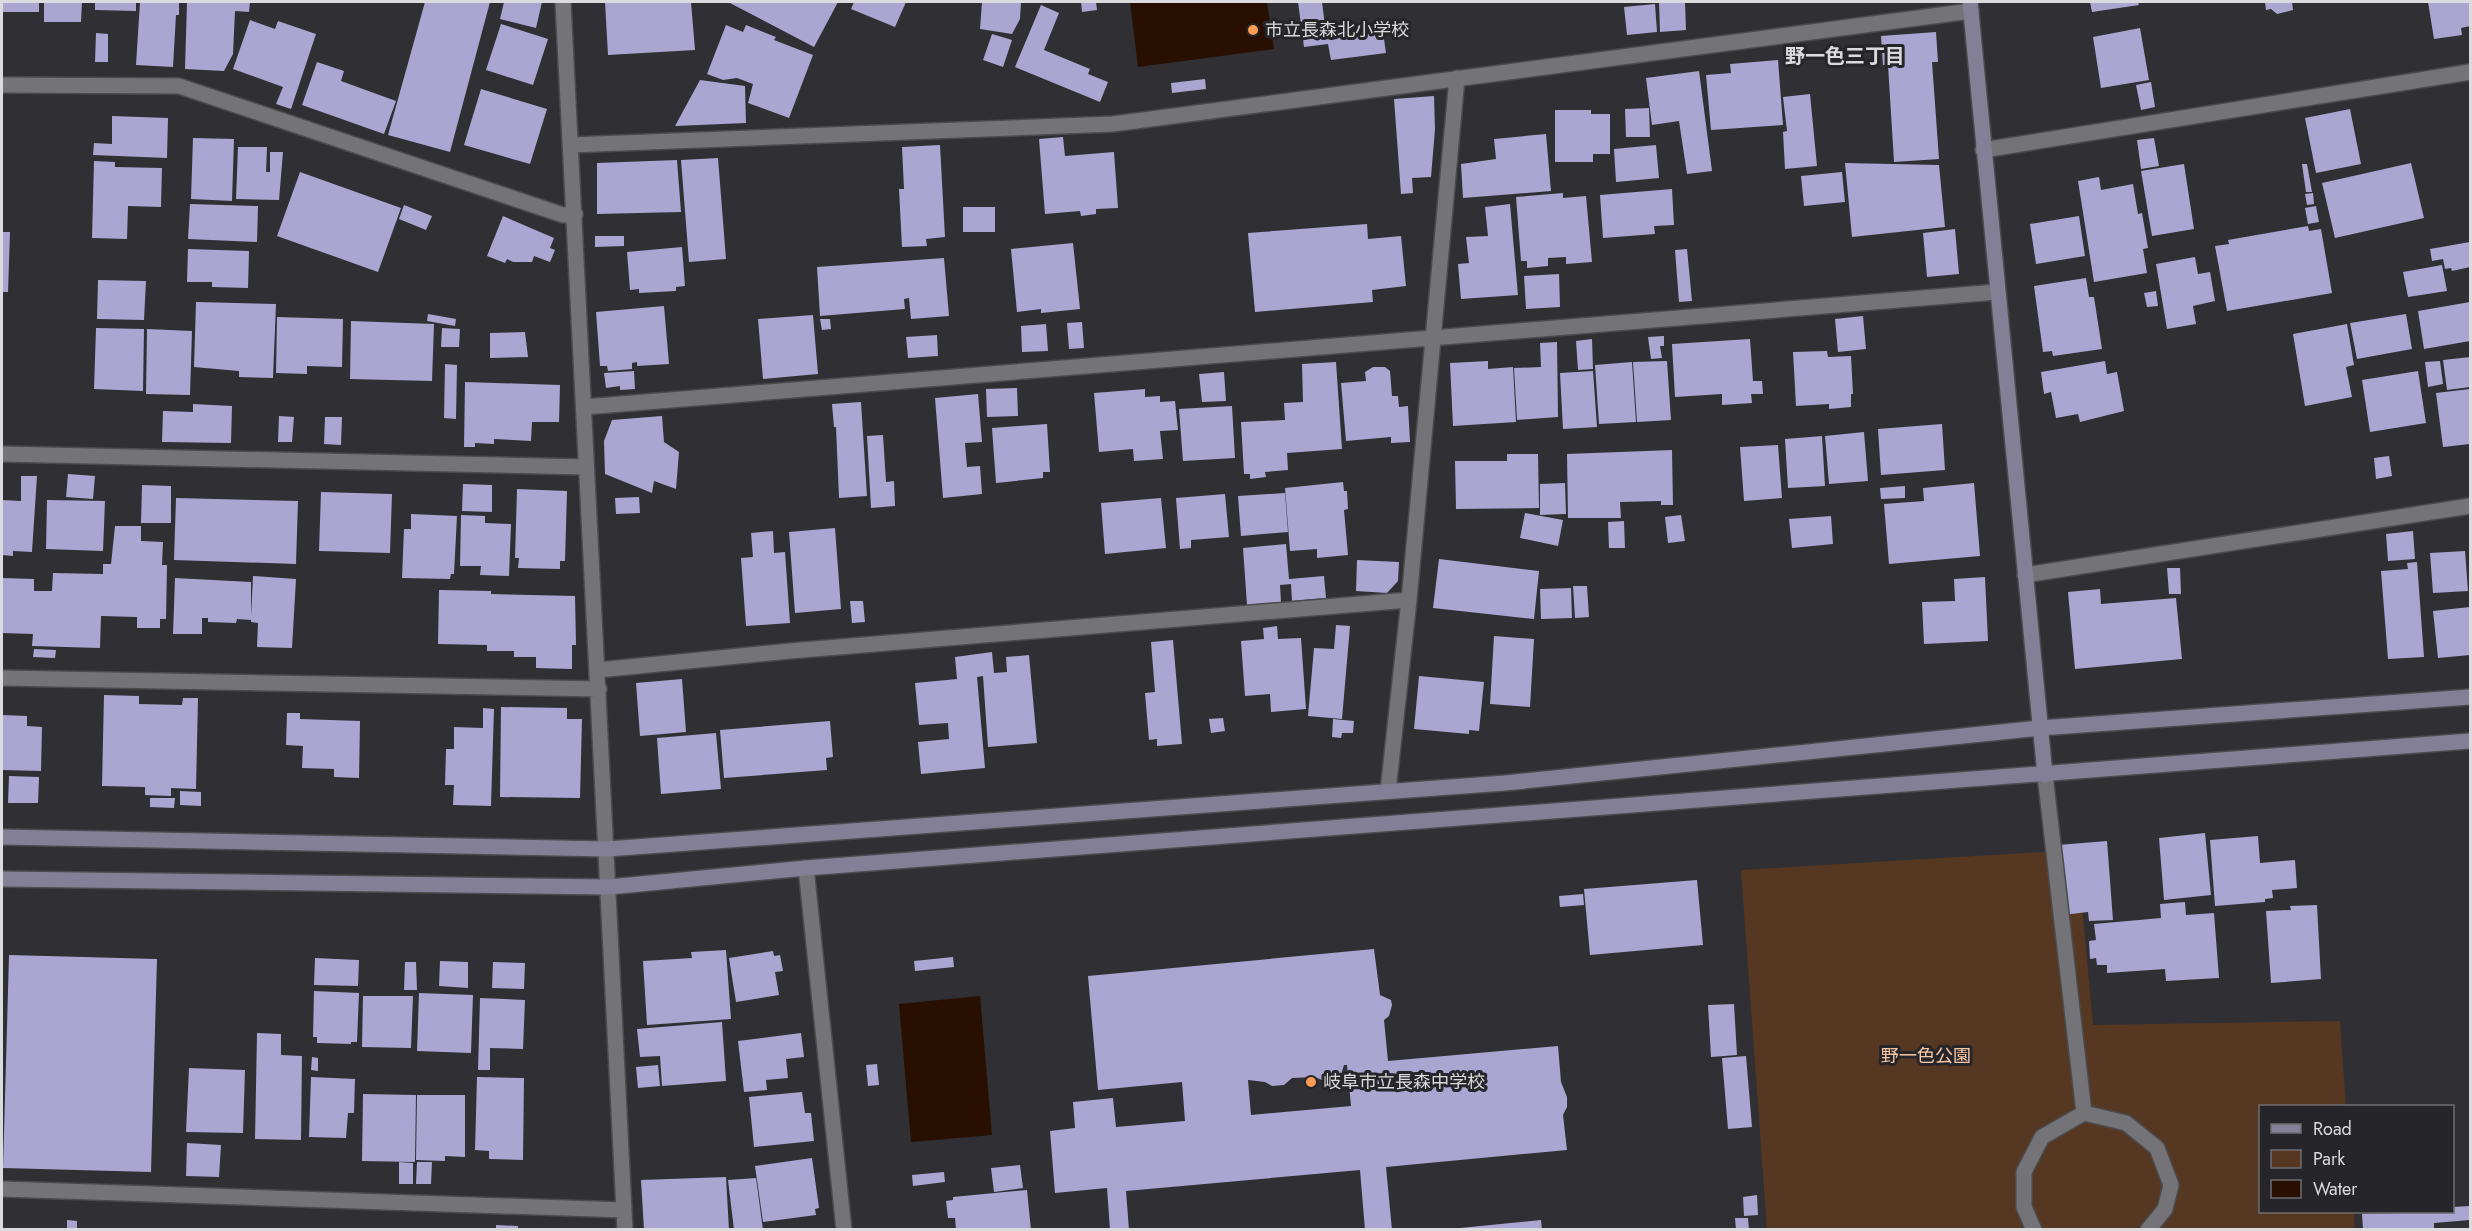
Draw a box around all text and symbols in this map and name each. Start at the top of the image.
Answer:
place label: 市立長森北小学校 [1265,17,1409,43]
marker: 市立長森北小学校 [1246,23,1260,37]
district label: 野一色三丁目 [1785,42,1905,71]
park label: 野一色公園 [1881,1043,1971,1069]
place label: 岐阜市立長森中学校 [1323,1069,1485,1095]
marker: 岐阜市立長森中学校 [1304,1075,1318,1089]
legend [2259,1105,2454,1213]
text: Road [2313,1116,2352,1142]
text: Park [2313,1146,2345,1172]
text: Water [2313,1176,2358,1202]

